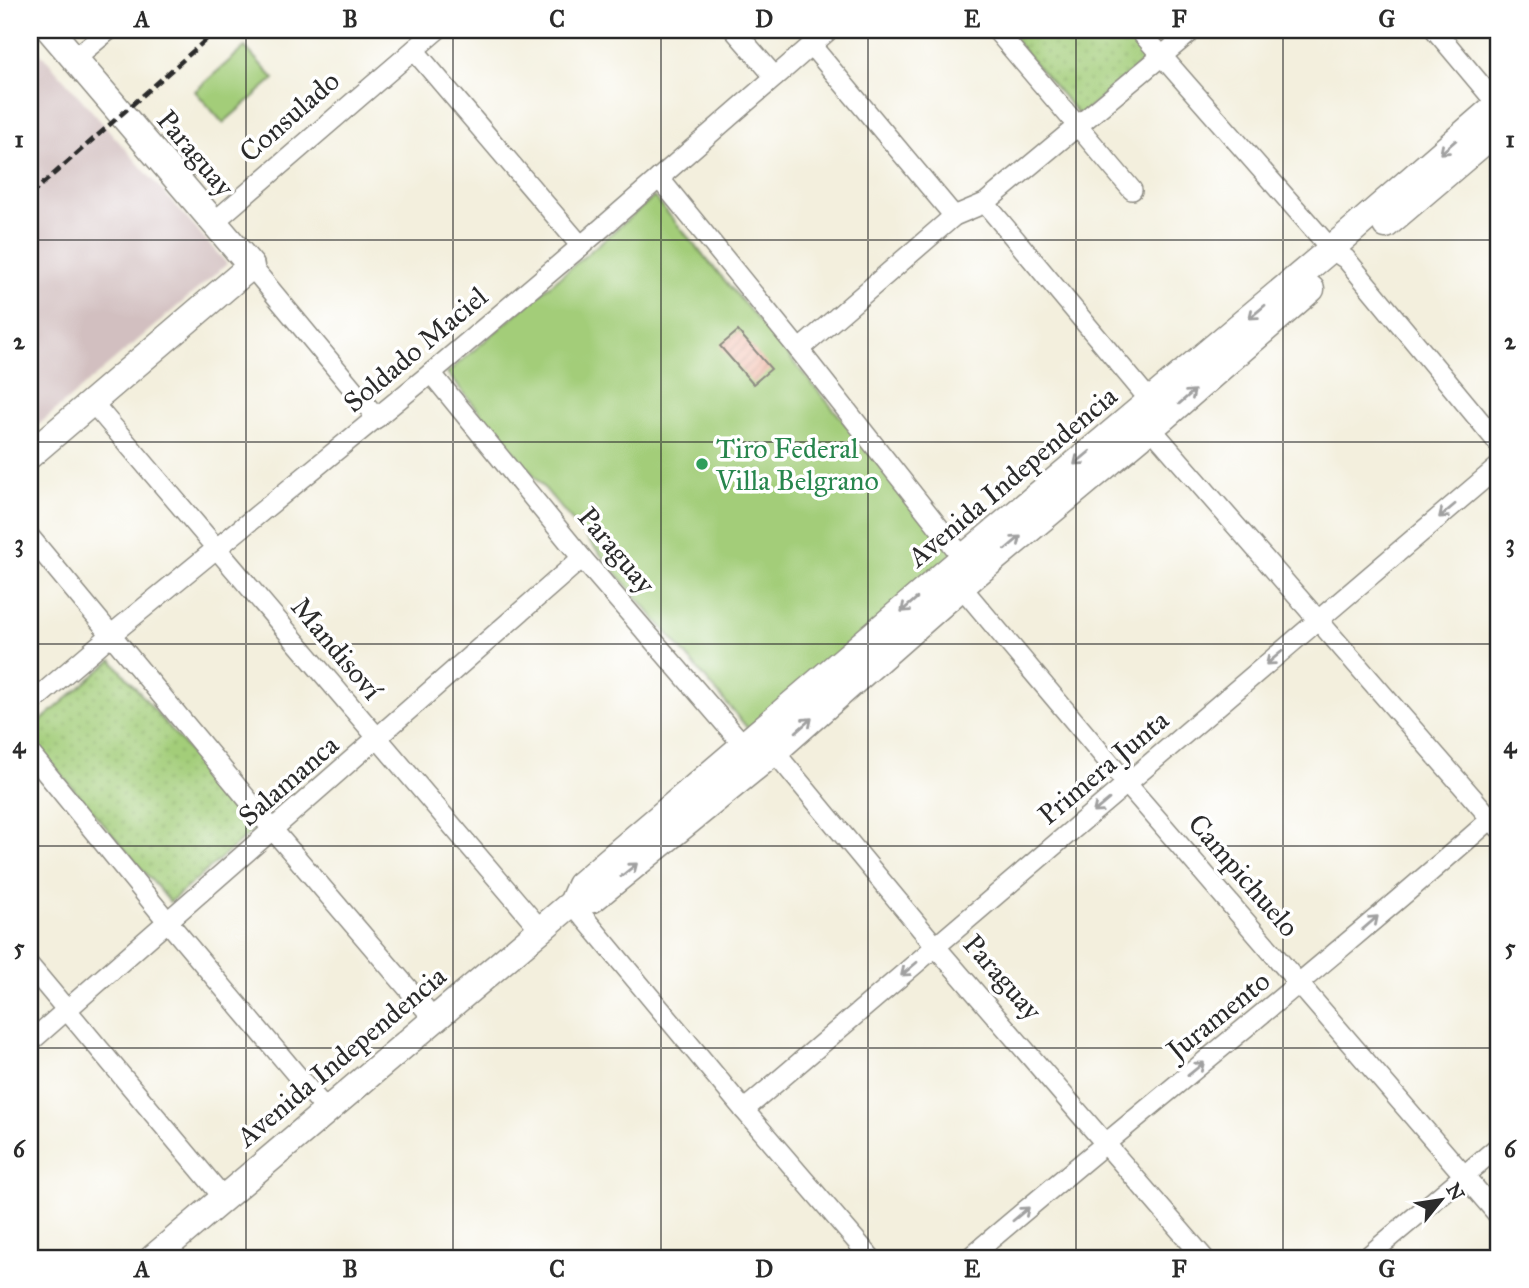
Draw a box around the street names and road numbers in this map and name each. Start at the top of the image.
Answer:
street label: Consulado [232,63,347,169]
street label: Paraguay [149,103,243,205]
street label: Soldado Maciel [336,279,495,420]
street label: Avenida Independencia [900,378,1124,575]
street label: Paraguay [570,500,664,602]
street label: Mandisoví [284,590,390,708]
street label: Primera Junta [1031,702,1176,832]
street label: Salamanca [231,727,346,833]
street label: Campichuelo [1181,807,1307,944]
street label: Paraguay [956,927,1050,1028]
street label: Avenida Independencia [229,958,453,1155]
street label: Juramento [1157,963,1277,1069]

